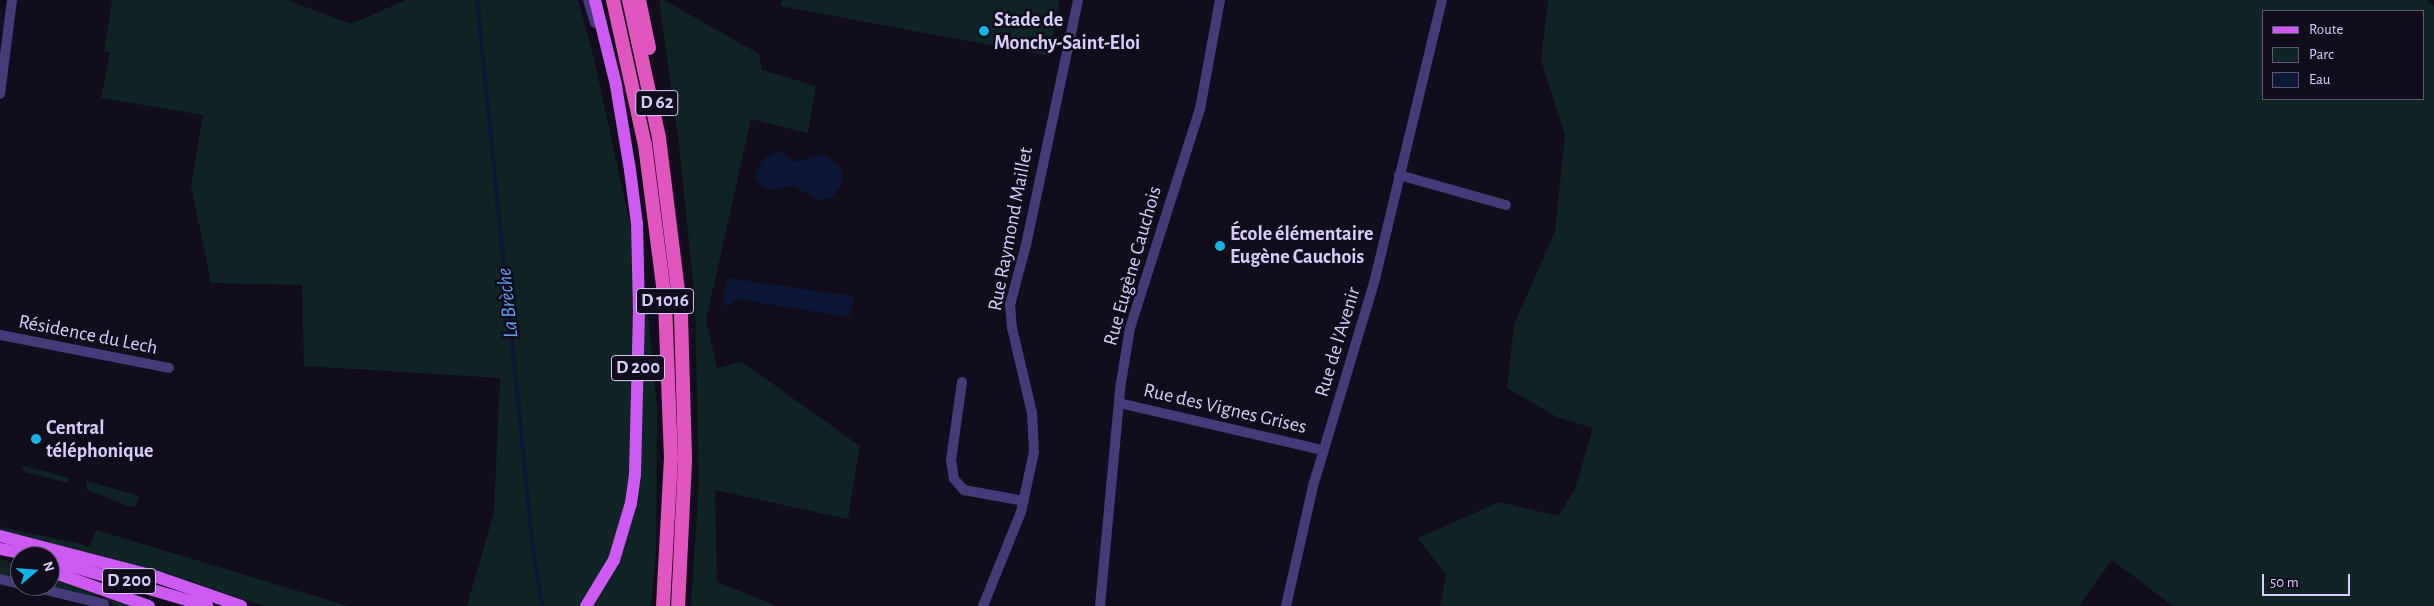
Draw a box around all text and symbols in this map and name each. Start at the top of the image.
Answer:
place label: Stade de Monchy-Saint-Eloi [994,8,1140,55]
legend [2262,10,2424,100]
text: Route [2309,22,2343,37]
marker: Stade de Monchy-Saint-Eloi [978,25,990,37]
text: Parc [2309,47,2334,62]
text: Eau [2309,72,2331,87]
road number: D 62 [634,86,680,120]
street label: Rue Raymond Maillet [983,145,1039,313]
street label: Rue Eugène Cauchois [1099,184,1167,348]
place label: École élémentaire Eugène Cauchois [1230,223,1373,270]
marker: École élémentaire Eugène Cauchois [1214,240,1226,252]
water label: La Brèche [492,267,524,339]
road number: D 1016 [635,284,695,318]
street label: Rue de l'Avenir [1310,284,1366,400]
street label: Résidence du Lech [16,310,160,360]
road number: D 200 [610,352,666,384]
street label: Rue des Vignes Grises [1141,379,1309,439]
place label: Central téléphonique [46,416,154,463]
marker: Central téléphonique [30,433,42,445]
north arrow [10,546,60,596]
text: N [40,560,56,573]
road number: D 200 [102,564,156,598]
scale bar [2264,564,2352,596]
text: 50 m [2270,575,2299,590]

